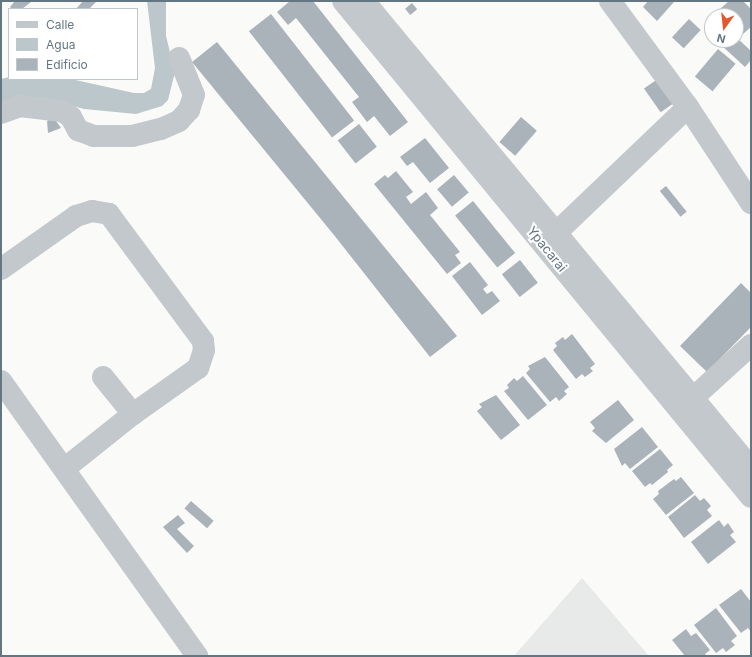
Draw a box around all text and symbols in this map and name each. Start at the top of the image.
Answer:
legend [8,8,138,80]
north arrow [704,8,744,48]
text: Calle [46,17,74,32]
text: N [715,31,727,46]
text: Agua [46,37,75,52]
text: Edificio [46,57,88,72]
street label: Ypacarai [524,223,570,275]

